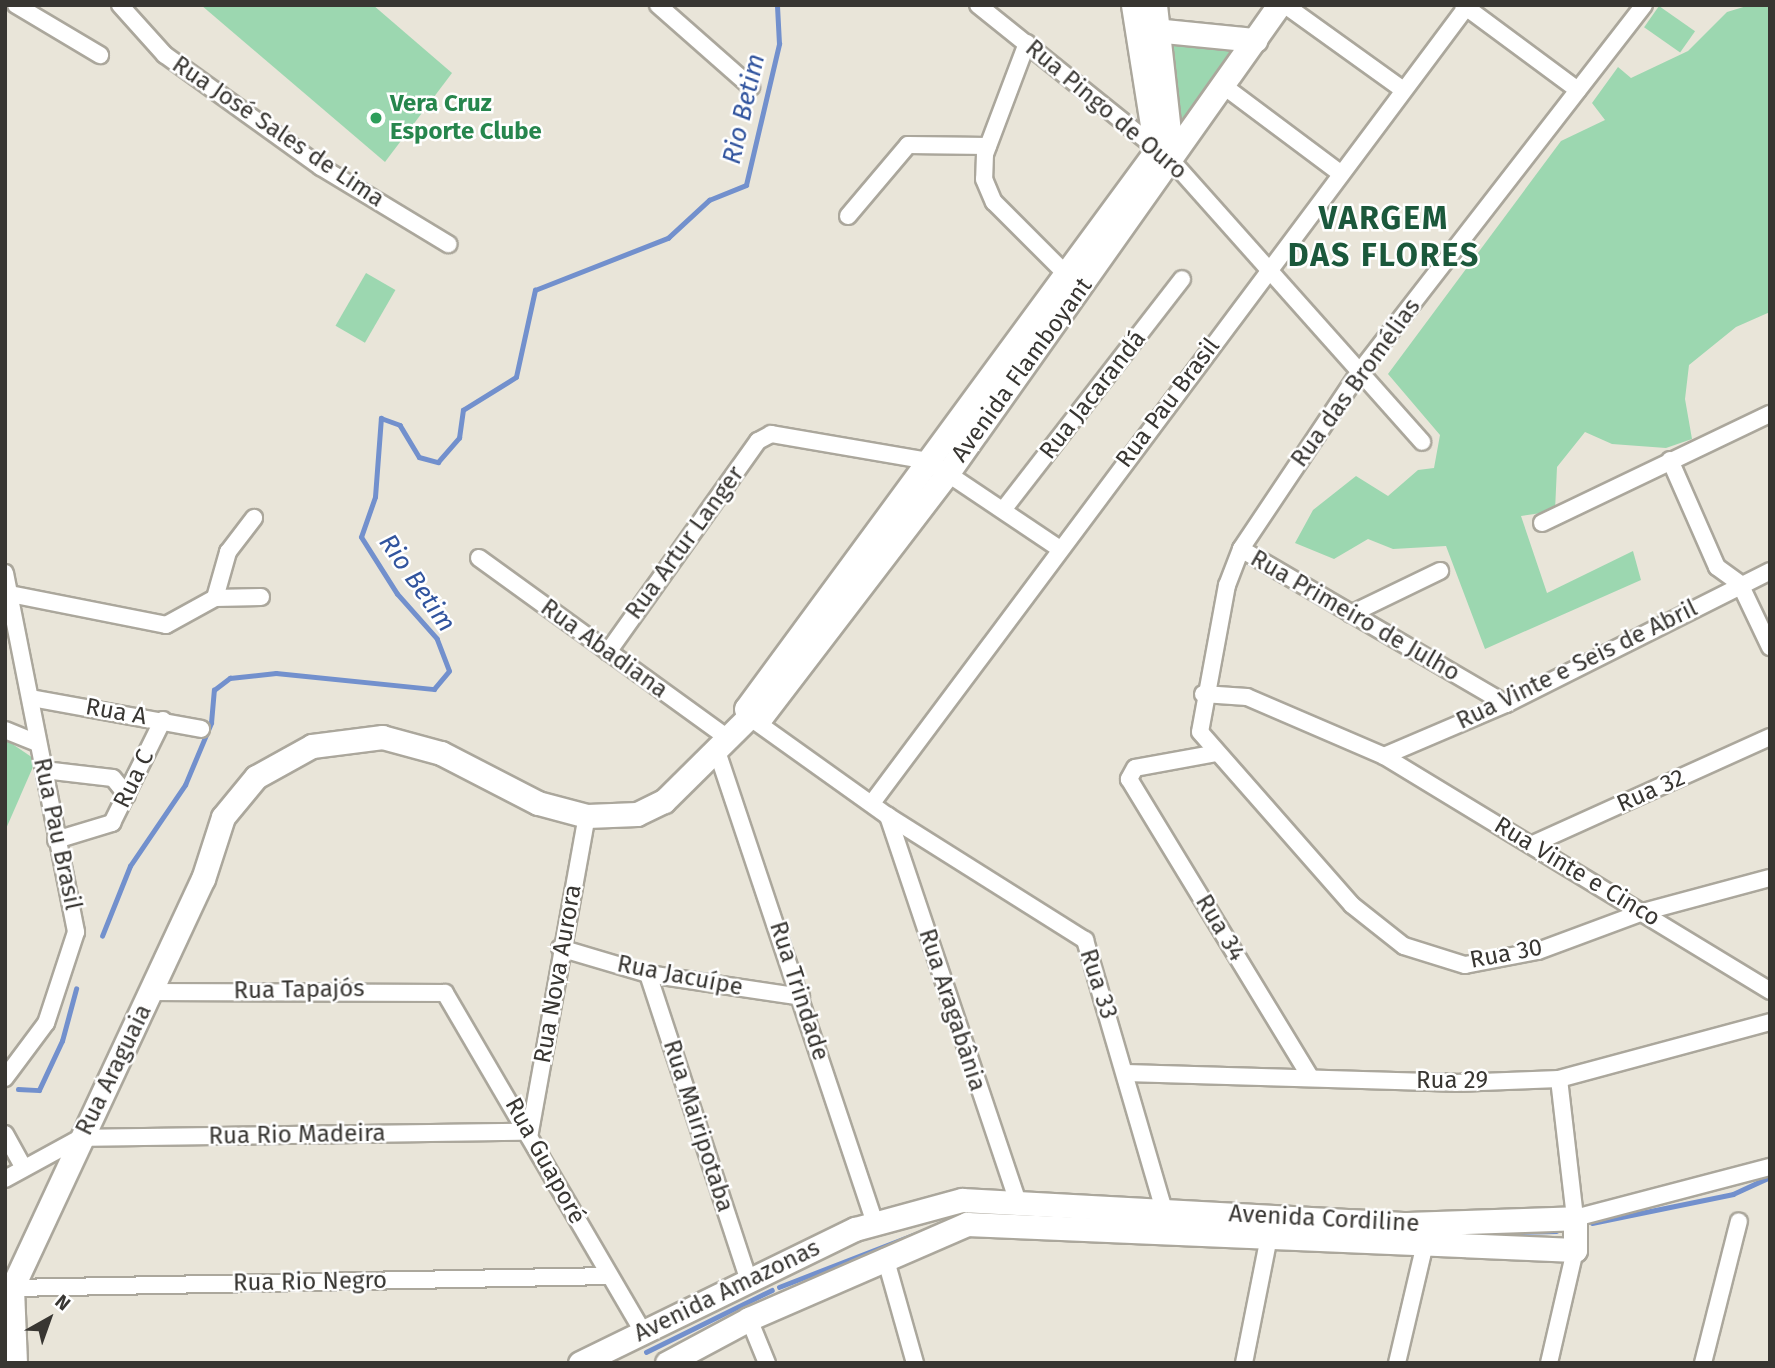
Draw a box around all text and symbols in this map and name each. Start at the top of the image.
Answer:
street label: Rua Pingo de Ouro [1019,34,1193,186]
street label: Rua José Sales de Lima [167,50,389,214]
water label: Rio Betim [716,51,772,167]
place label: Vera Cruz Esporte Clube [390,90,542,146]
marker: Vera Cruz Esporte Clube [368,110,384,126]
district label: VARGEM DAS FLORES [1289,200,1479,275]
street label: Avenida Flamboyant [946,272,1098,468]
street label: Rua das Bromélias [1285,293,1427,473]
street label: Rua Jacarandá [1034,325,1152,465]
street label: Rua Pau Brasil [1110,333,1226,473]
street label: Rua Artur Langer [620,461,750,625]
water label: Rio Betim [372,528,462,638]
street label: Rua Primeiro de Julho [1245,544,1465,688]
street label: Rua Abadiana [535,593,673,705]
street label: Rua Vinte e Seis de Abril [1452,594,1702,736]
street label: Rua A [83,692,149,732]
street label: Rua C [108,745,160,813]
street label: Rua Pau Brasil [27,755,87,913]
street label: Rua 32 [1612,763,1690,819]
street label: Rua Vinte e Cinco [1489,811,1665,933]
street label: Rua Nova Aurora [528,882,588,1066]
street label: Rua 34 [1189,889,1251,967]
street label: Rua Trindade [763,918,835,1064]
street label: Rua Aragabânia [912,925,992,1095]
street label: Rua 30 [1467,933,1545,975]
street label: Rua 33 [1073,945,1123,1023]
street label: Rua Jacuípe [615,950,745,1002]
street label: Rua Tapajós [233,974,365,1006]
street label: Rua Araguaia [70,1000,158,1140]
street label: Rua Mairipotaba [657,1036,739,1216]
street label: Rua 29 [1416,1067,1488,1095]
street label: Rua Guaporé [498,1093,592,1229]
street label: Rua Rio Madeira [208,1119,386,1151]
street label: Avenida Cordiline [1228,1200,1420,1238]
street label: Avenida Amazonas [629,1234,825,1348]
street label: Rua Rio Negro [233,1266,387,1298]
north arrow [14,1284,84,1354]
text: N [51,1290,75,1315]

